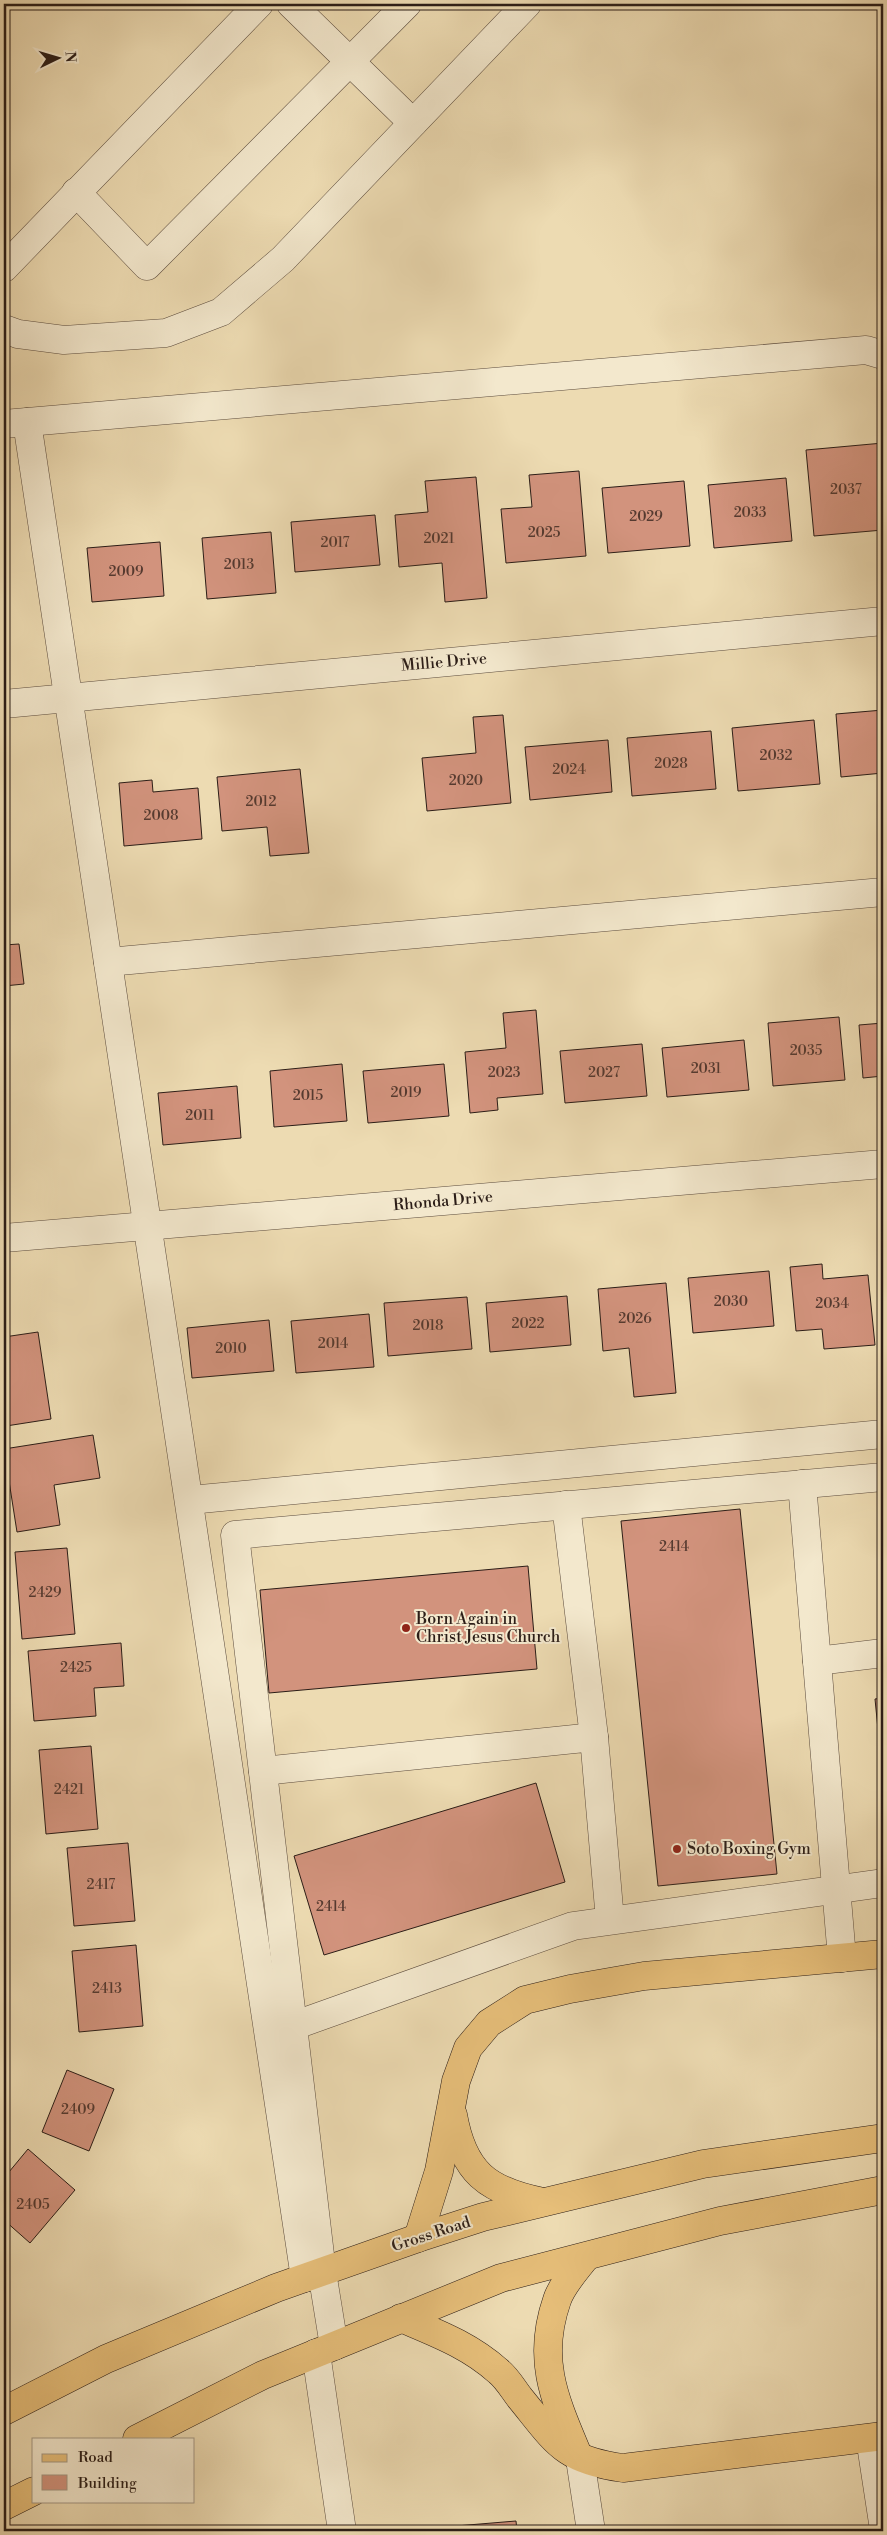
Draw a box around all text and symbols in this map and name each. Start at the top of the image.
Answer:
north arrow [32,32,82,82]
text: N [61,51,79,63]
house number: 2037 [830,481,862,499]
house number: 2033 [734,504,767,522]
house number: 2029 [629,508,663,526]
house number: 2025 [528,524,561,542]
house number: 2021 [423,530,455,548]
house number: 2017 [320,534,350,552]
house number: 2013 [224,556,255,574]
house number: 2009 [108,563,144,581]
street label: Millie Drive [400,648,488,676]
house number: 2032 [760,747,792,765]
house number: 2028 [654,755,688,773]
house number: 2024 [552,761,586,779]
house number: 2020 [449,772,483,790]
house number: 2012 [245,793,277,811]
house number: 2008 [143,807,179,825]
house number: 2035 [790,1042,823,1060]
house number: 2031 [691,1060,721,1078]
house number: 2023 [488,1064,521,1082]
house number: 2027 [588,1064,620,1082]
house number: 2019 [391,1084,421,1102]
house number: 2015 [293,1087,324,1105]
house number: 2011 [185,1107,215,1125]
street label: Rhonda Drive [392,1187,494,1215]
house number: 2030 [714,1293,748,1311]
house number: 2034 [815,1295,849,1313]
house number: 2026 [618,1310,652,1328]
house number: 2022 [512,1315,545,1333]
house number: 2018 [412,1317,444,1335]
house number: 2014 [318,1335,348,1353]
house number: 2010 [215,1340,247,1358]
house number: 2414 [659,1538,689,1556]
house number: 2429 [29,1584,61,1602]
place label: Born Again in Christ Jesus Church [415,1609,561,1647]
marker: Born Again in Christ Jesus Church [400,1622,412,1634]
house number: 2425 [60,1659,92,1677]
house number: 2421 [54,1781,84,1799]
place label: Soto Boxing Gym [687,1839,811,1859]
marker: Soto Boxing Gym [671,1843,683,1855]
house number: 2417 [87,1876,115,1894]
house number: 2414 [316,1898,346,1916]
house number: 2413 [92,1980,122,1998]
house number: 2409 [61,2101,95,2119]
house number: 2405 [16,2196,50,2214]
street label: Gross Road [389,2212,473,2256]
legend [32,2438,195,2502]
text: Road [78,2448,113,2467]
text: Building [77,2474,137,2493]

